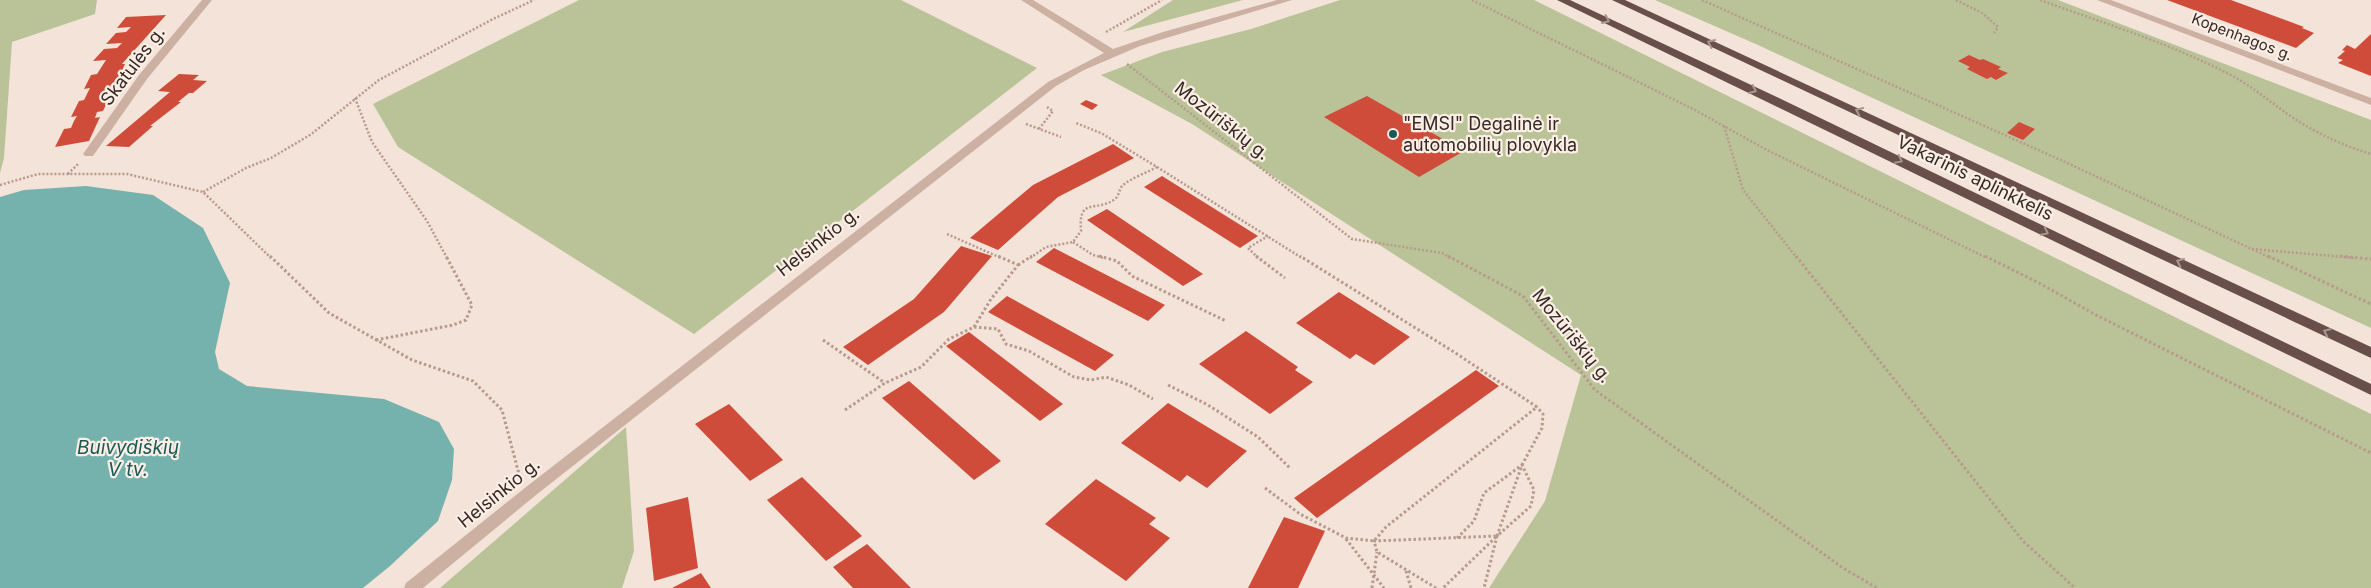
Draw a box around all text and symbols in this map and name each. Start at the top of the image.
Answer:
street label: Kopenhagos g. [2189,9,2295,64]
one-way arrow [1601,14,1610,25]
street label: Skatulės g. [96,22,169,109]
one-way arrow [1707,39,1716,49]
street label: Mozūriškių g. [1171,77,1274,164]
one-way arrow [1748,83,1757,94]
one-way arrow [1855,107,1864,118]
place label: "EMSI" Degalinė ir automobilių plovykla [1403,113,1577,155]
marker: "EMSI" Degalinė ir automobilių plovykla [1387,128,1399,140]
street label: Vakarinis aplinkkelis [1894,131,2057,224]
one-way arrow [1894,154,1903,165]
street label: Helsinkio g. [772,203,863,280]
one-way arrow [2040,225,2049,235]
one-way arrow [2176,258,2185,269]
street label: Mozūriškių g. [1528,285,1617,387]
one-way arrow [2323,327,2332,338]
water label: Buivydiškių V tv. [77,436,179,481]
street label: Helsinkio g. [454,453,544,532]

